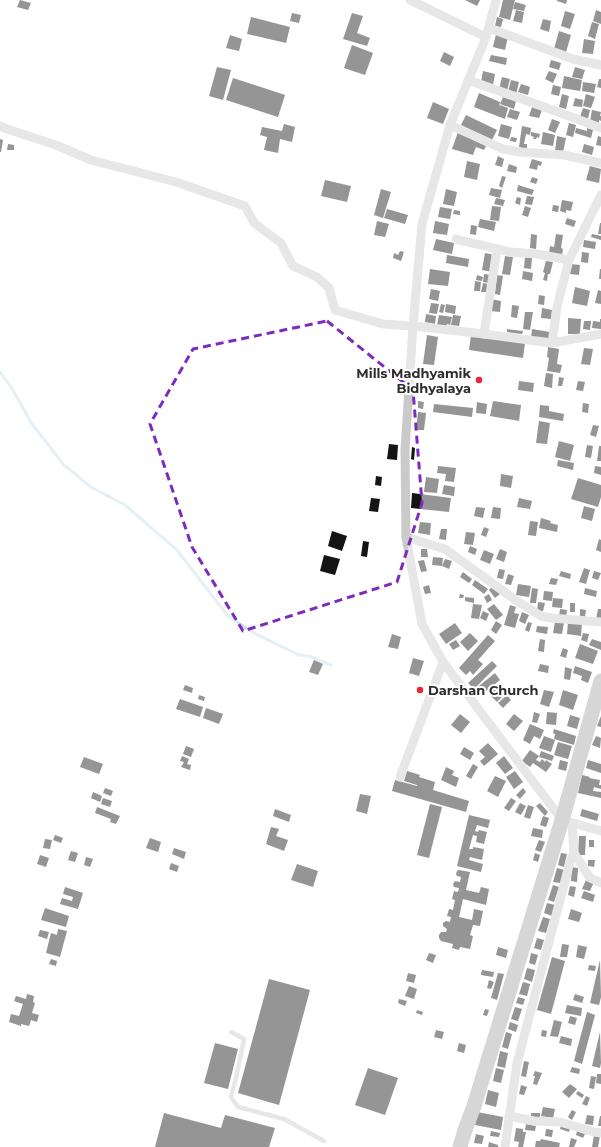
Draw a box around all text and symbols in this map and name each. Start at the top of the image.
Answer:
place label: Mills Madhyamik Bidhyalaya [356,365,471,396]
marker: Mills Madhyamik Bidhyalaya [474,375,484,385]
place label: Darshan Church [428,682,538,698]
marker: Darshan Church [415,685,425,695]

